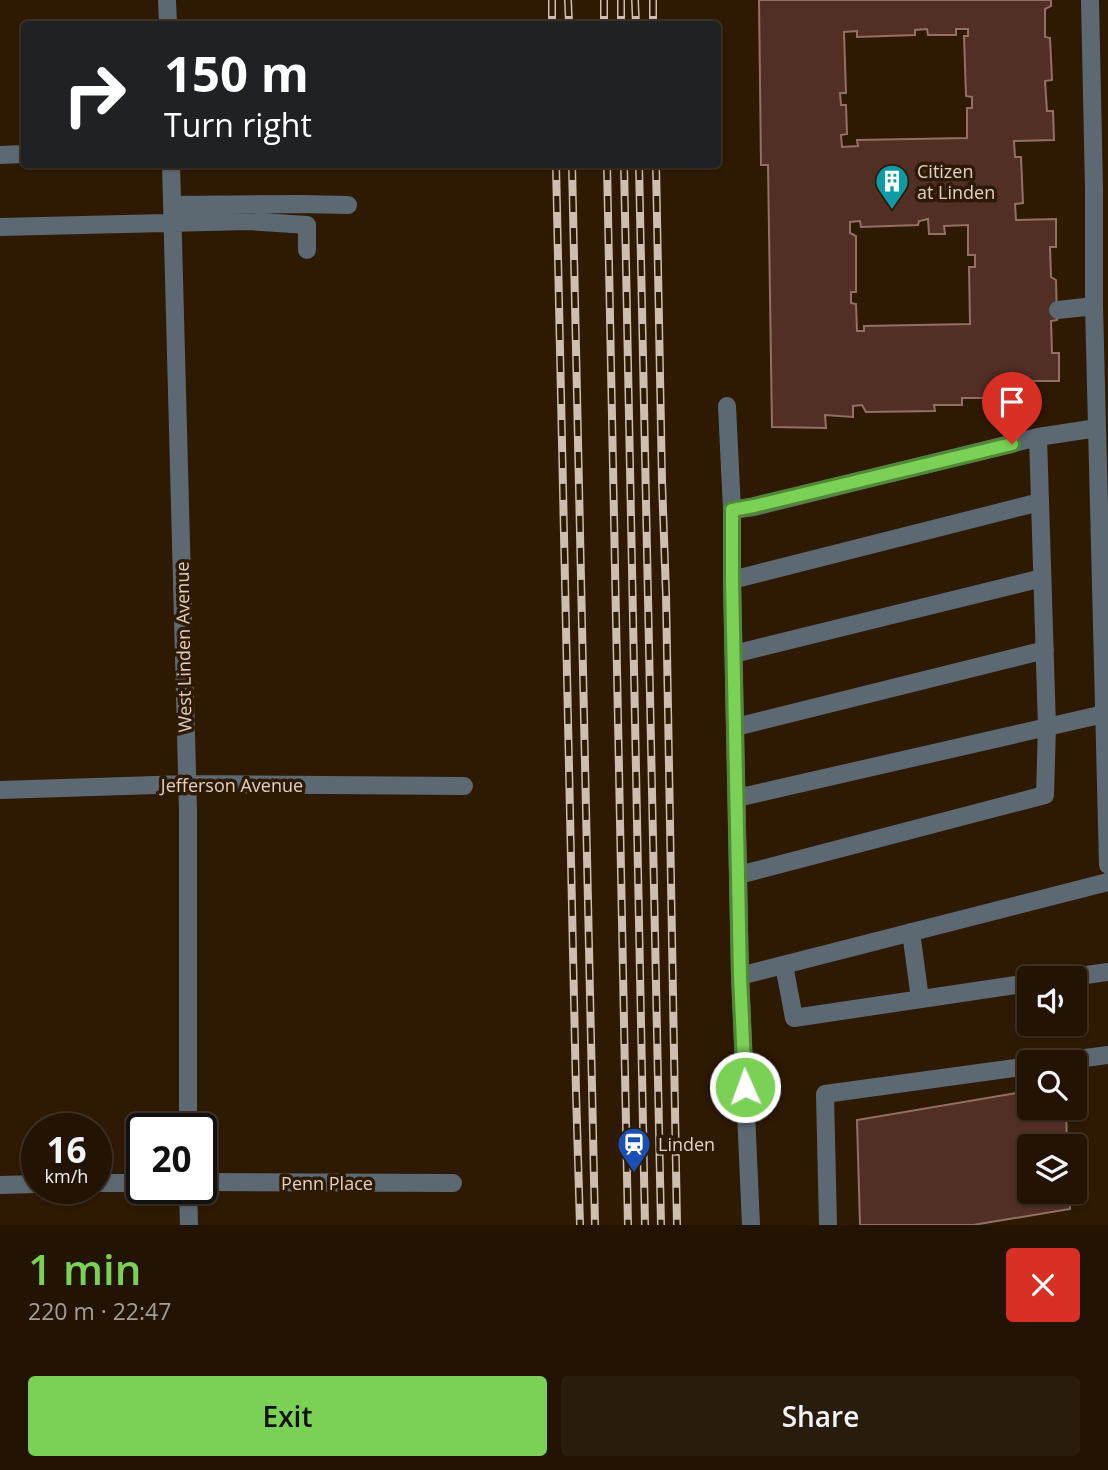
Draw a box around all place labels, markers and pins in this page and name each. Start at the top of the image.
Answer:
place label: Citizen at Linden [917,159,995,204]
building icon: Citizen at Linden [873,162,911,211]
pin [982,372,1042,444]
station icon: Linden [615,1125,653,1174]
place label: Linden [658,1132,715,1156]

